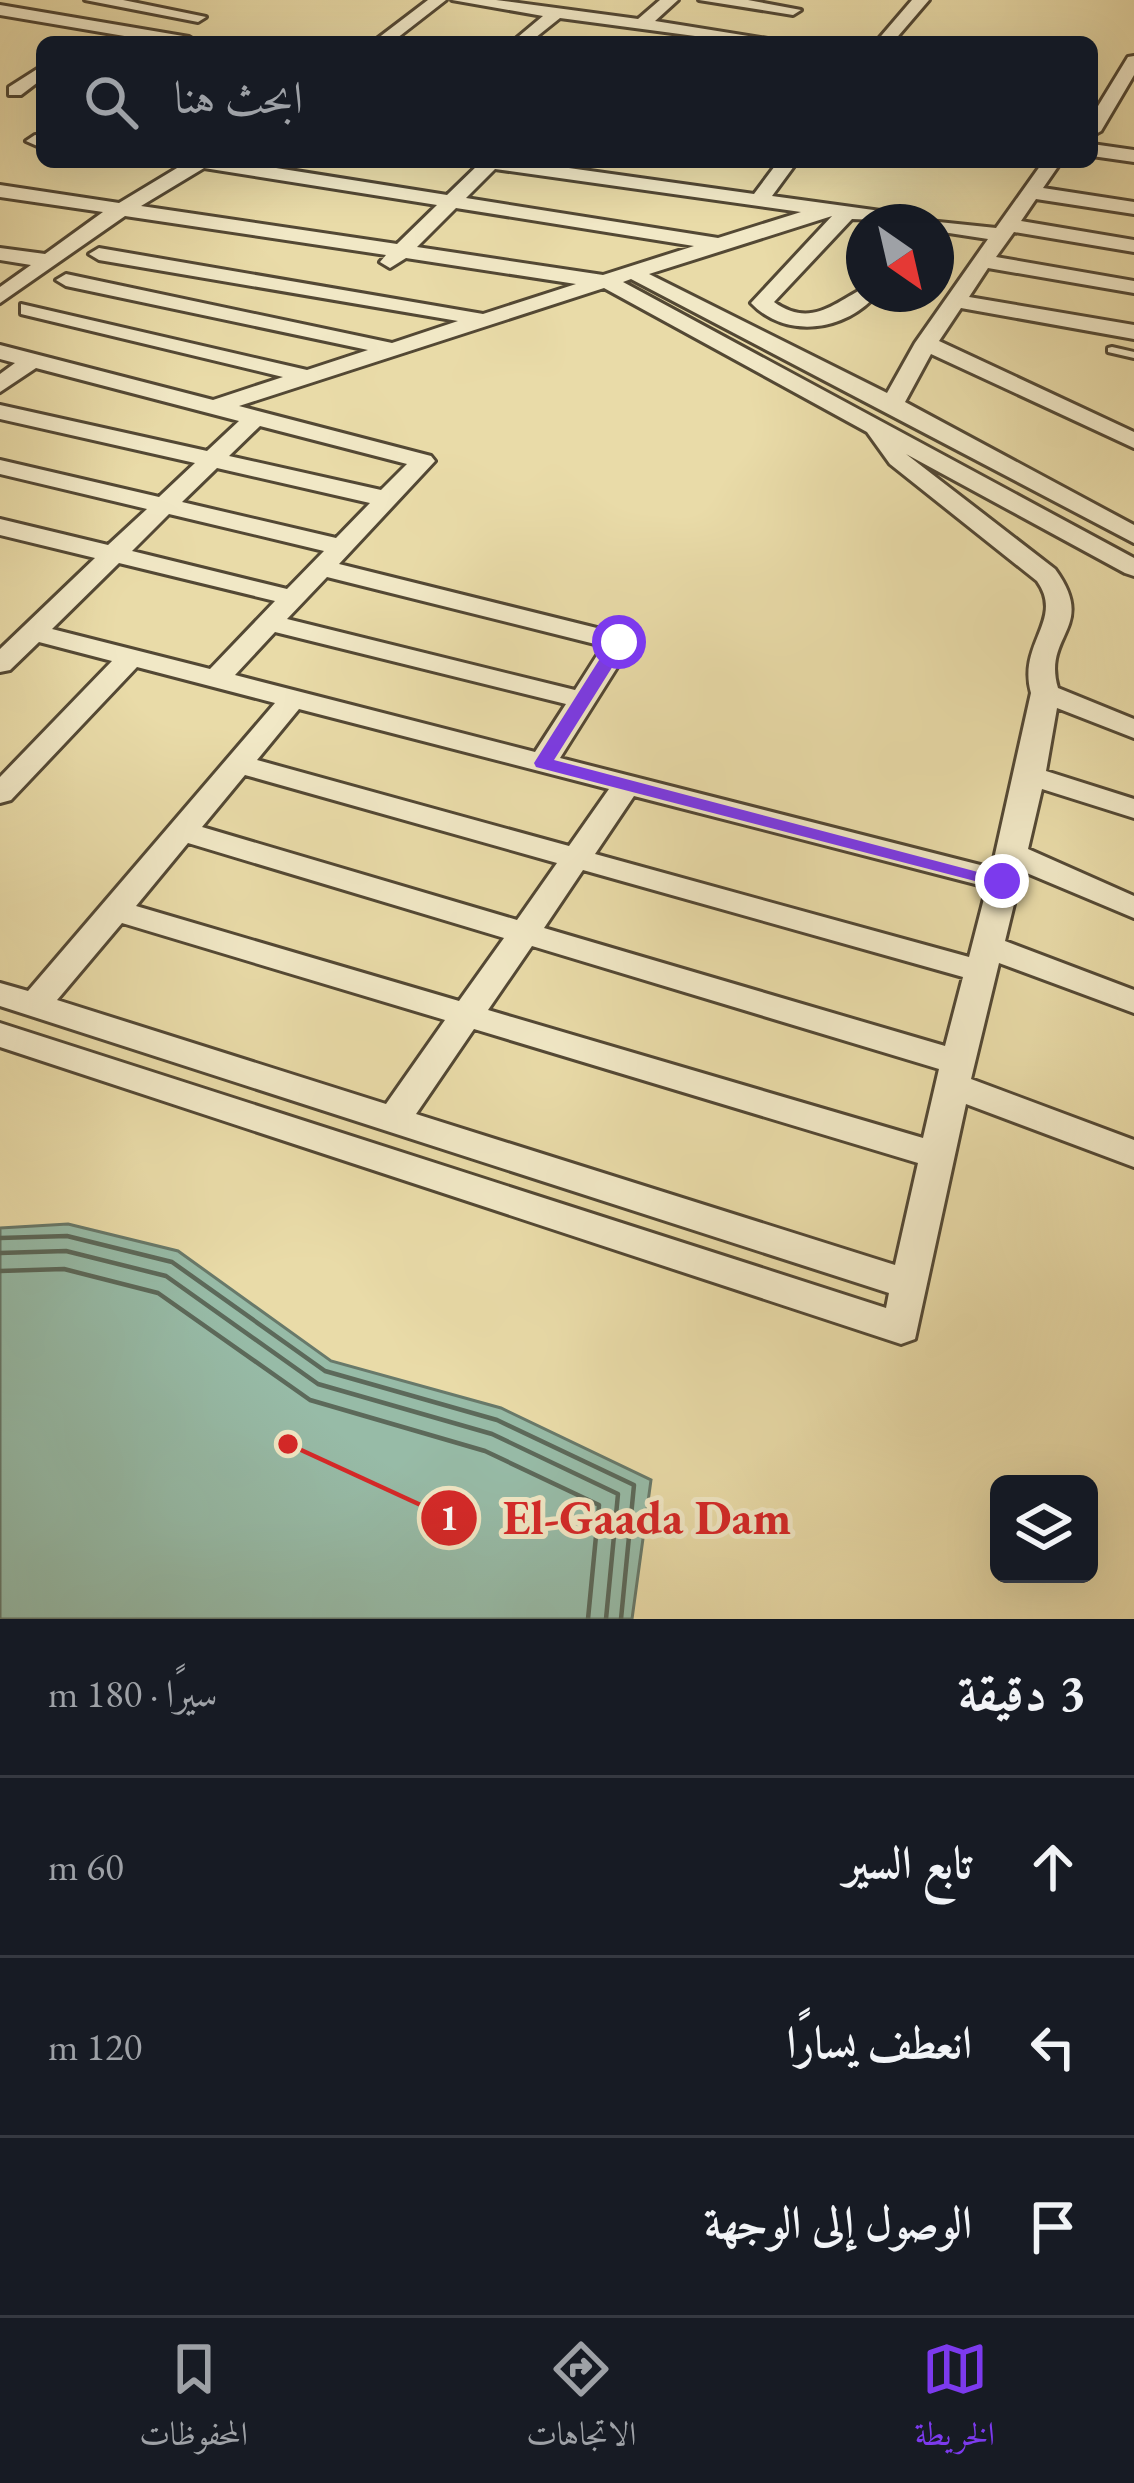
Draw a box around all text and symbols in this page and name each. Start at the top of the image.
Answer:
search box [36,36,1098,168]
text: ابحث هنا [174,68,303,126]
icon: search [78,69,144,135]
north arrow [846,204,954,312]
route start [592,615,646,669]
route end [975,854,1029,908]
map controls [990,1475,1098,1583]
button: layers [990,1475,1098,1583]
callout: El-Gaada Dam [419,1476,815,1560]
text: El-Gaada Dam [503,1486,791,1548]
text: 1 [439,1494,459,1541]
text: 3 دقيقة [958,1659,1086,1725]
text: سيرًا · 180 m [48,1668,218,1719]
text: تابع السير [844,1833,972,1891]
icon: ahead [1020,1834,1086,1900]
text: 60 m [48,1841,124,1892]
text: انعطف يسارًا [787,2013,972,2071]
icon: left [1020,2014,1086,2080]
text: 120 m [48,2021,142,2072]
text: الوصول إلى الوجهة [704,2193,972,2251]
icon: arrive [1020,2194,1086,2260]
tab: المحفوظات [139,2336,248,2466]
tab: الاتجاهات [526,2336,636,2466]
tab: الخريطة [915,2336,995,2466]

